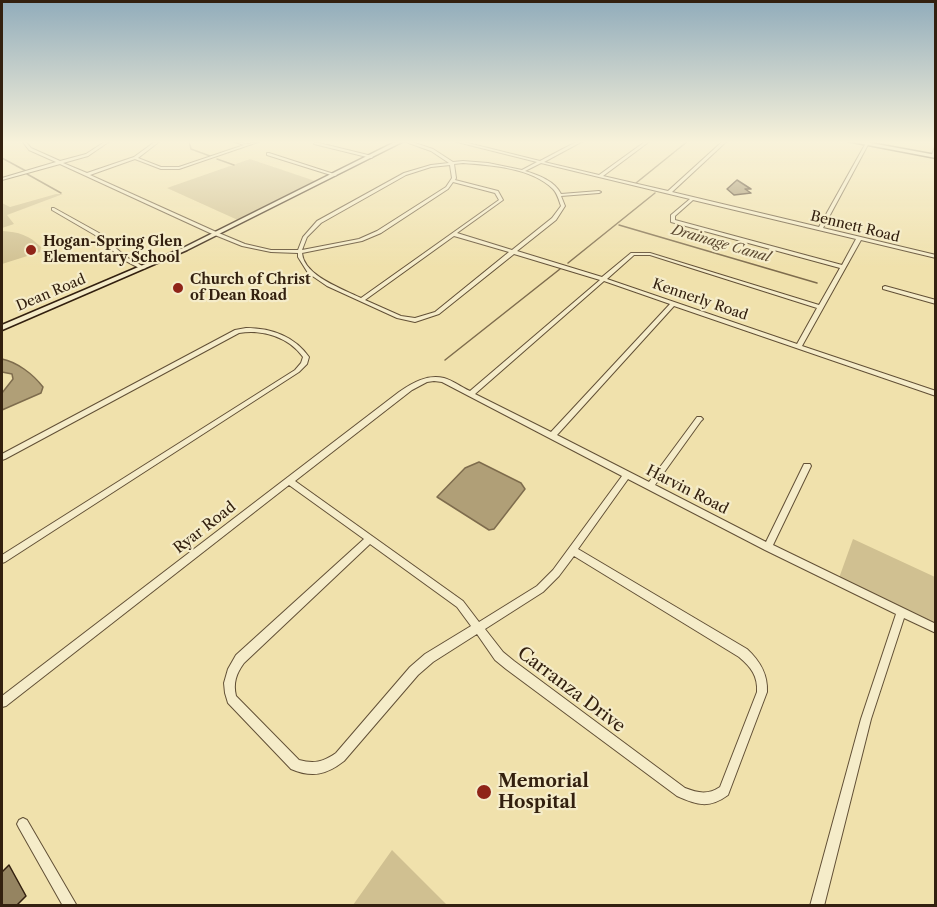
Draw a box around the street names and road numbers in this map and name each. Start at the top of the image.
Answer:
street label: Bennett Road [809,208,901,246]
street label: Dean Road [14,271,88,315]
street label: Kennerly Road [650,276,750,324]
street label: Harvin Road [643,462,731,518]
street label: Ryar Road [170,498,240,558]
street label: Carranza Drive [513,642,629,738]

